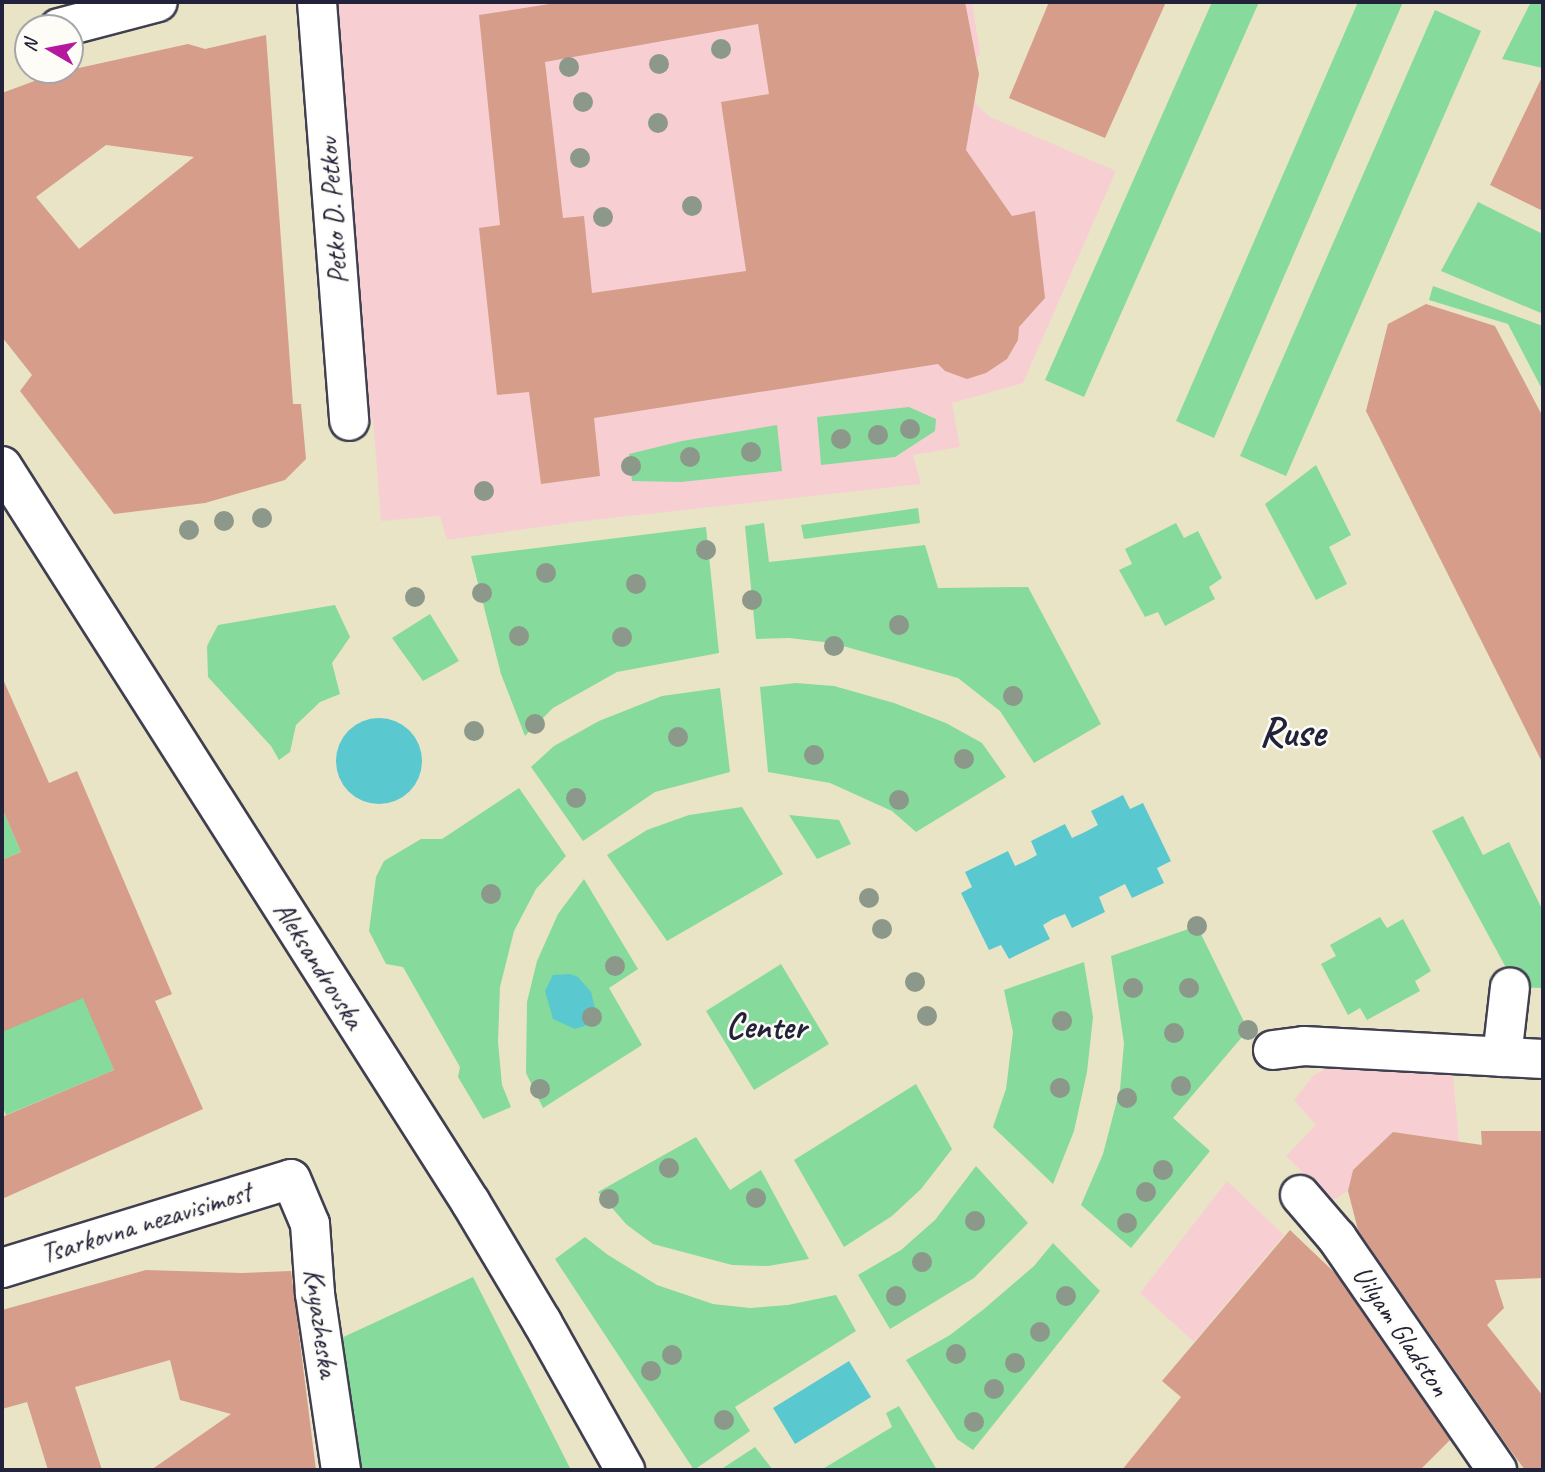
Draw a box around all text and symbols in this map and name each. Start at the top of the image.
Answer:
north arrow [14,14,84,84]
text: N [17,38,43,54]
street label: Petko D. Petkov [311,137,355,285]
district label: Ruse [1259,707,1325,757]
street label: Aleksandrovska [267,895,371,1035]
district label: Center [726,1006,806,1048]
street label: Tsarkovna nezavisimost [36,1175,256,1271]
street label: Uilyam Gladston [1345,1259,1457,1403]
street label: Knyazheska [297,1267,345,1379]

